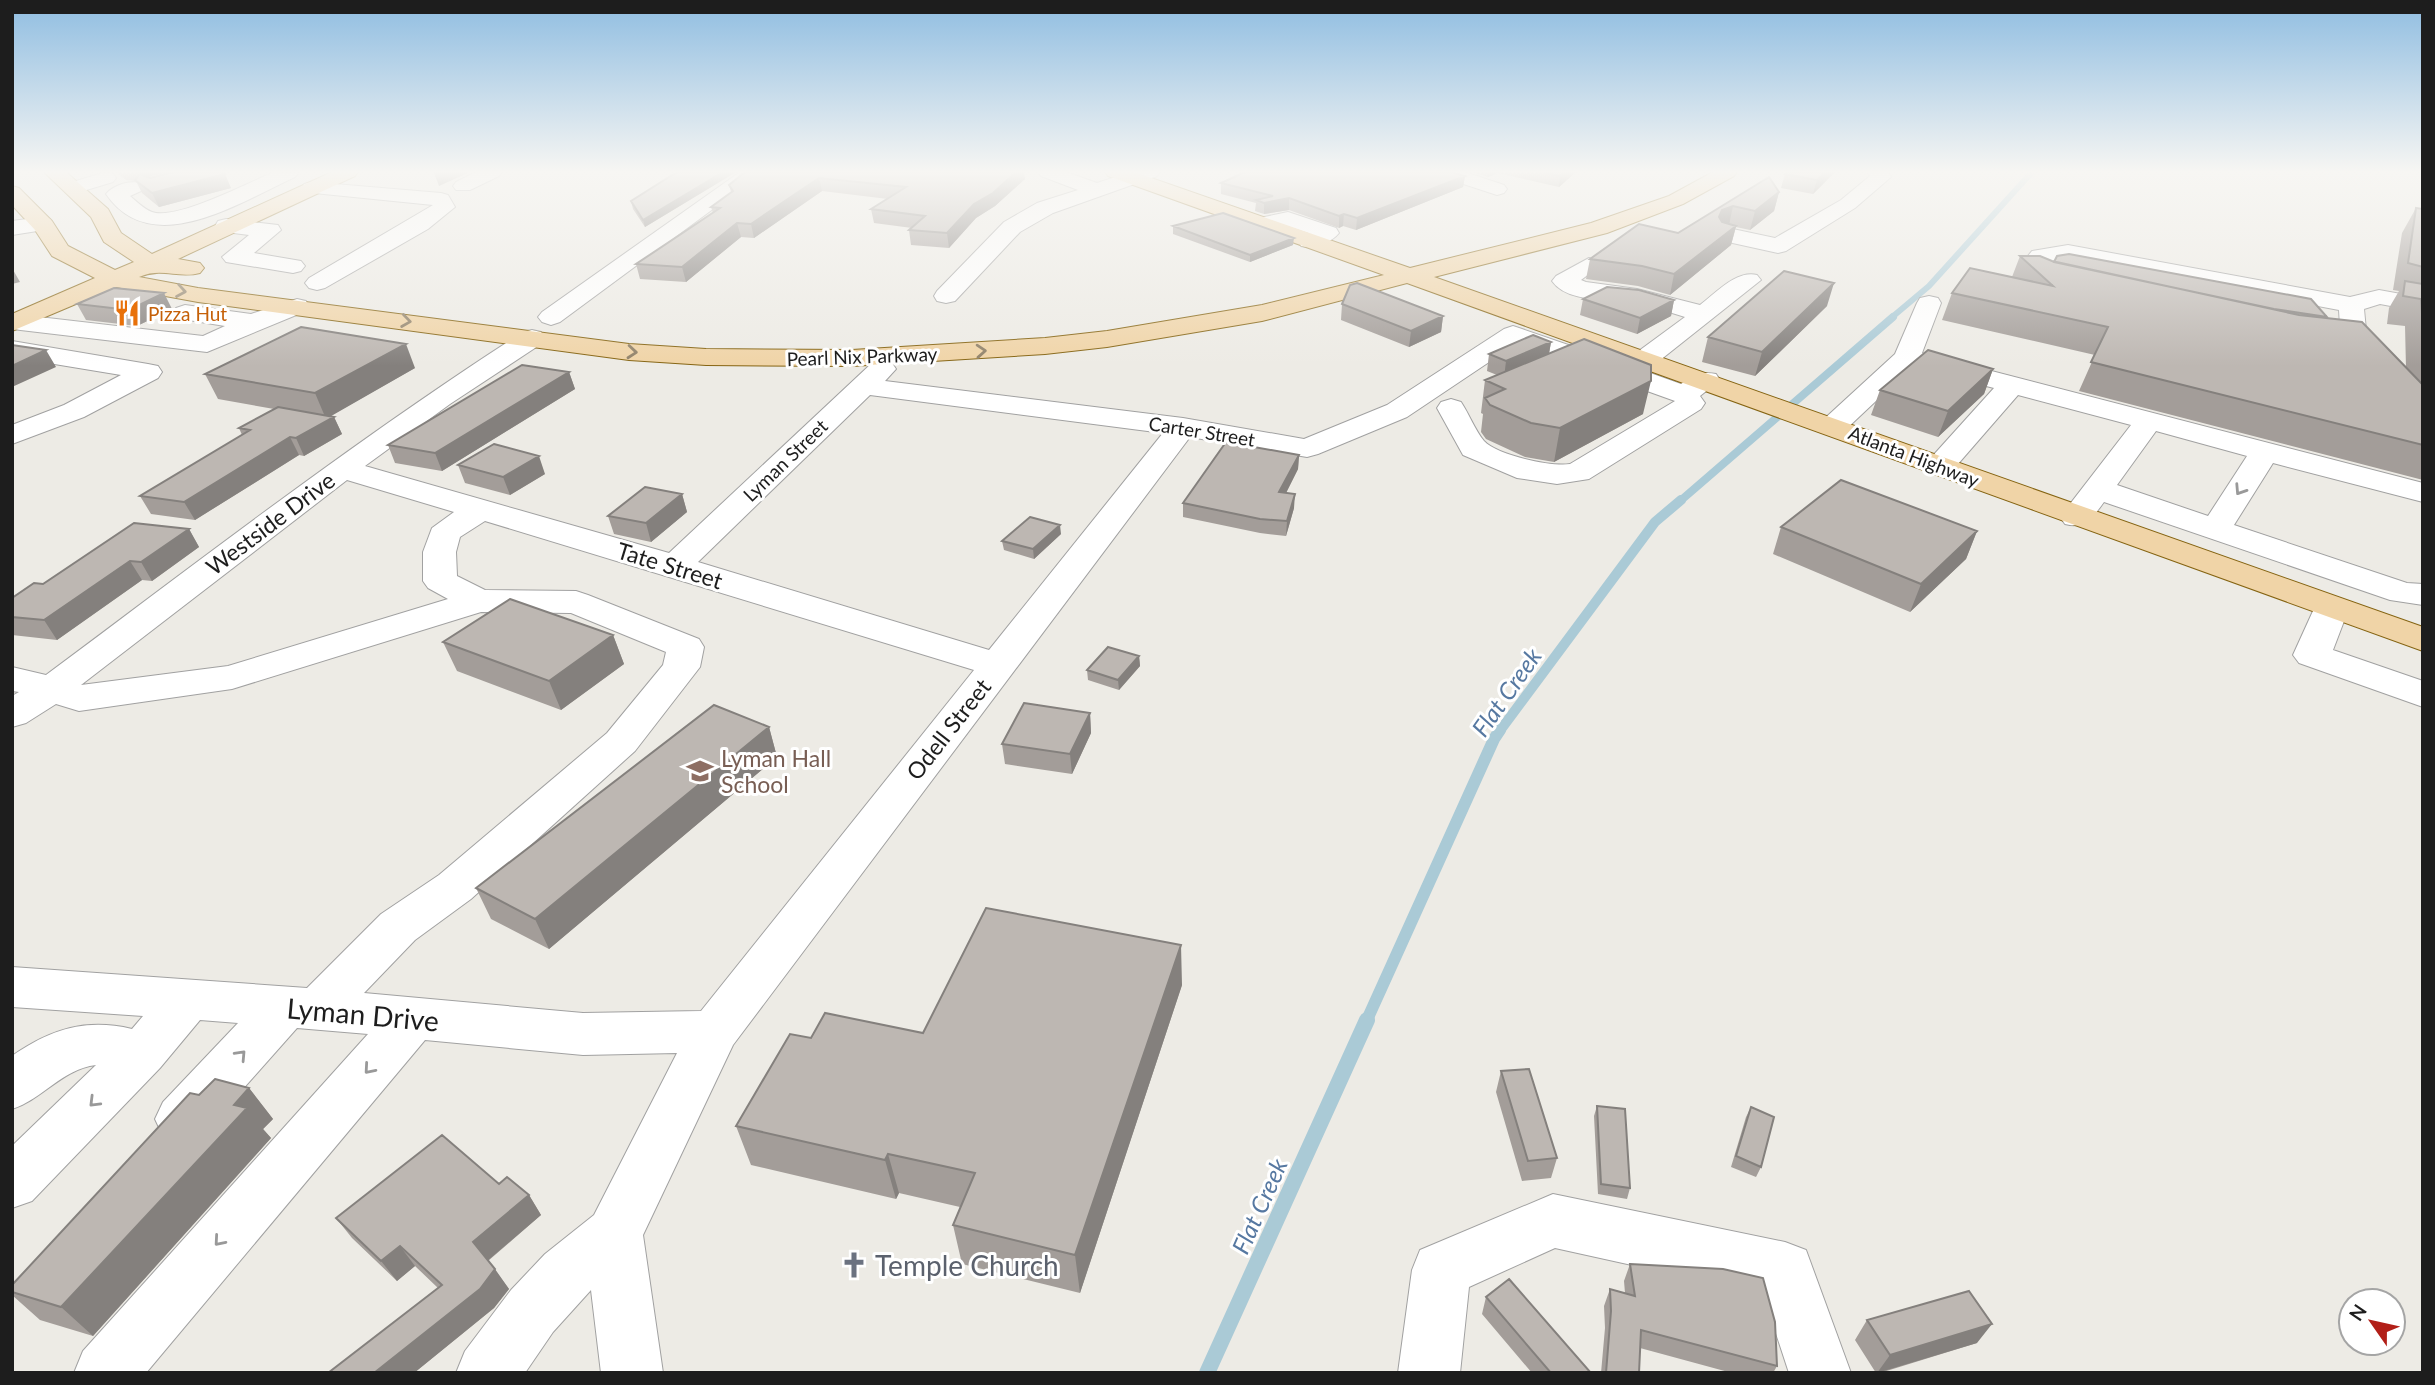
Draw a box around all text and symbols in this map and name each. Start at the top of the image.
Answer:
one-way arrow [175,283,187,298]
restaurant icon: Pizza Hut [112,298,142,328]
place label: Pizza Hut [148,302,227,325]
one-way arrow [400,313,412,328]
street label: Pearl Nix Parkway [786,342,938,370]
one-way arrow [626,344,637,359]
one-way arrow [976,344,987,359]
street label: Carter Street [1147,411,1257,451]
street label: Lyman Street [738,414,832,506]
street label: Atlanta Highway [1846,421,1983,491]
street label: Westside Drive [200,465,340,581]
one-way arrow [2235,483,2248,496]
street label: Tate Street [614,536,727,595]
water label: Flat Creek [1465,642,1547,742]
street label: Odell Street [900,672,997,785]
place label: Lyman Hall School [721,744,831,798]
school or university icon: Lyman Hall School [685,756,715,786]
street label: Lyman Drive [285,990,441,1038]
one-way arrow [233,1050,245,1063]
one-way arrow [365,1061,377,1074]
one-way arrow [89,1093,102,1106]
water label: Flat Creek [1225,1153,1293,1258]
one-way arrow [215,1233,227,1246]
place label: Temple Church [875,1248,1059,1282]
church icon: Temple Church [839,1250,869,1280]
north arrow [2337,1287,2407,1357]
text: N [2344,1300,2371,1325]

